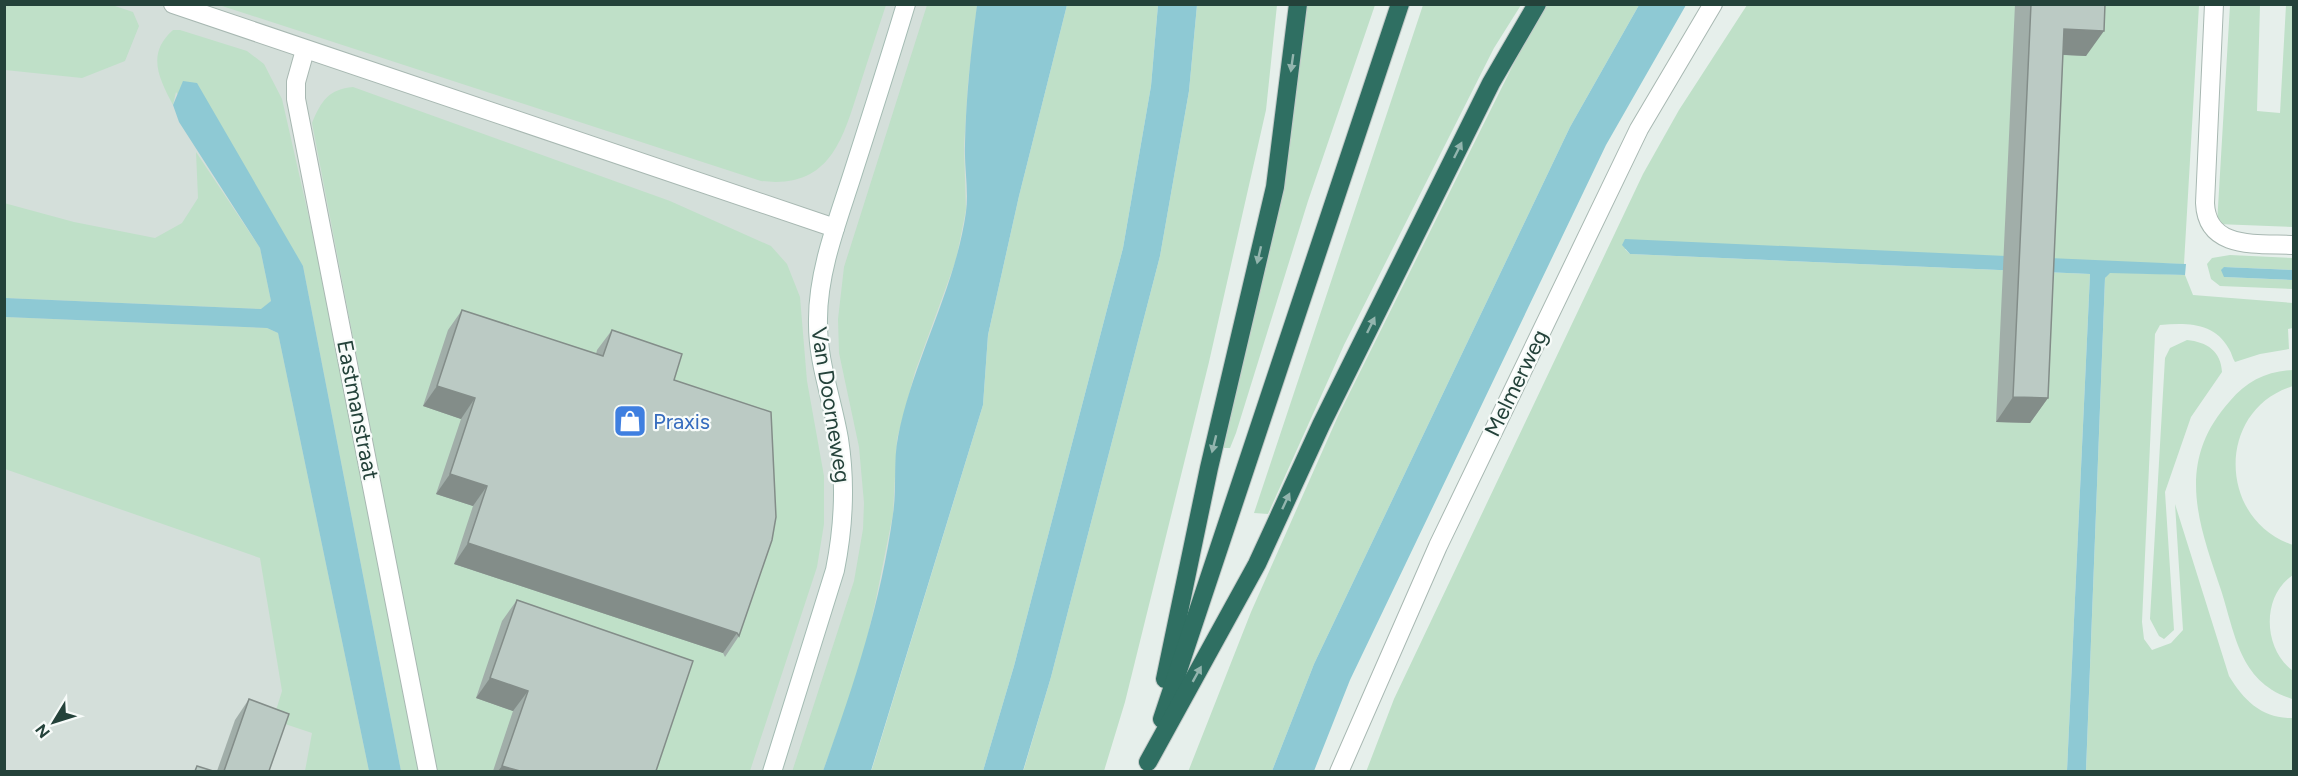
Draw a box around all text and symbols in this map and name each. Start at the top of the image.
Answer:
one-way arrow [1287,53,1296,72]
one-way arrow [1453,142,1462,159]
one-way arrow [1254,245,1263,264]
one-way arrow [1366,316,1376,333]
street label: Van Doorneweg [805,325,857,485]
street label: Melmerweg [1479,325,1553,441]
street label: Eastmanstraat [331,338,385,482]
shop icon: Praxis [612,403,648,439]
place label: Praxis [653,408,710,435]
one-way arrow [1209,435,1219,454]
one-way arrow [1282,492,1291,509]
one-way arrow [1192,665,1202,682]
north arrow [24,692,84,752]
text: N [31,720,54,742]

